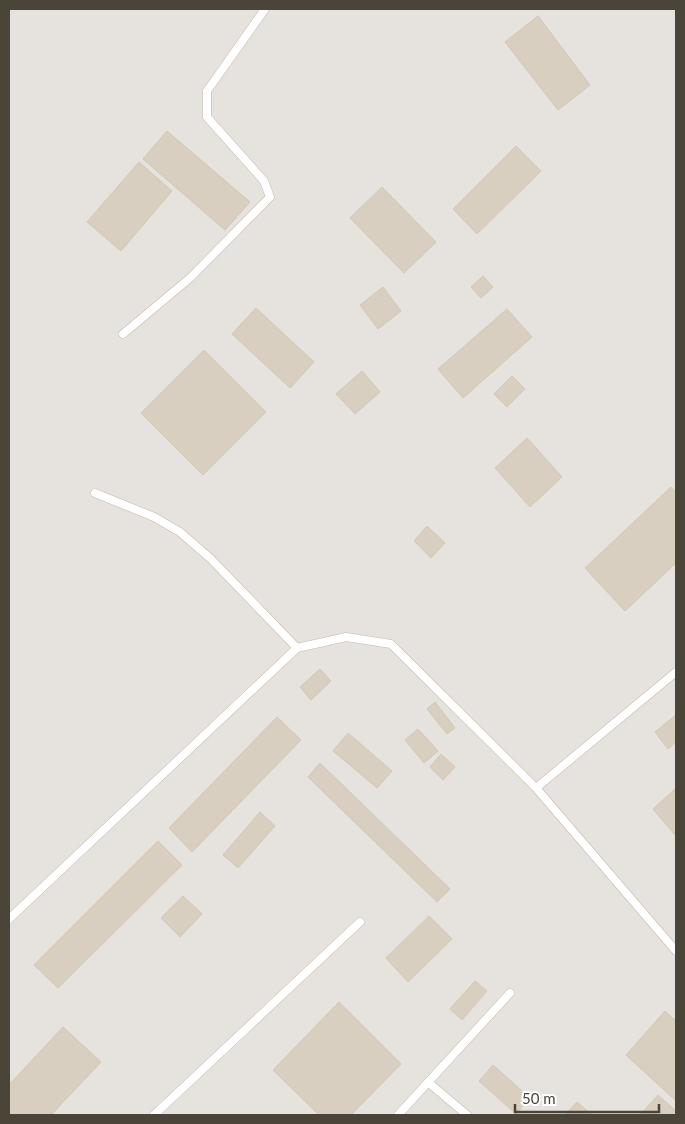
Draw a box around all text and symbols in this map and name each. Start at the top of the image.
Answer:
scale bar [515,1082,659,1114]
text: 50 m [522,1089,556,1107]

